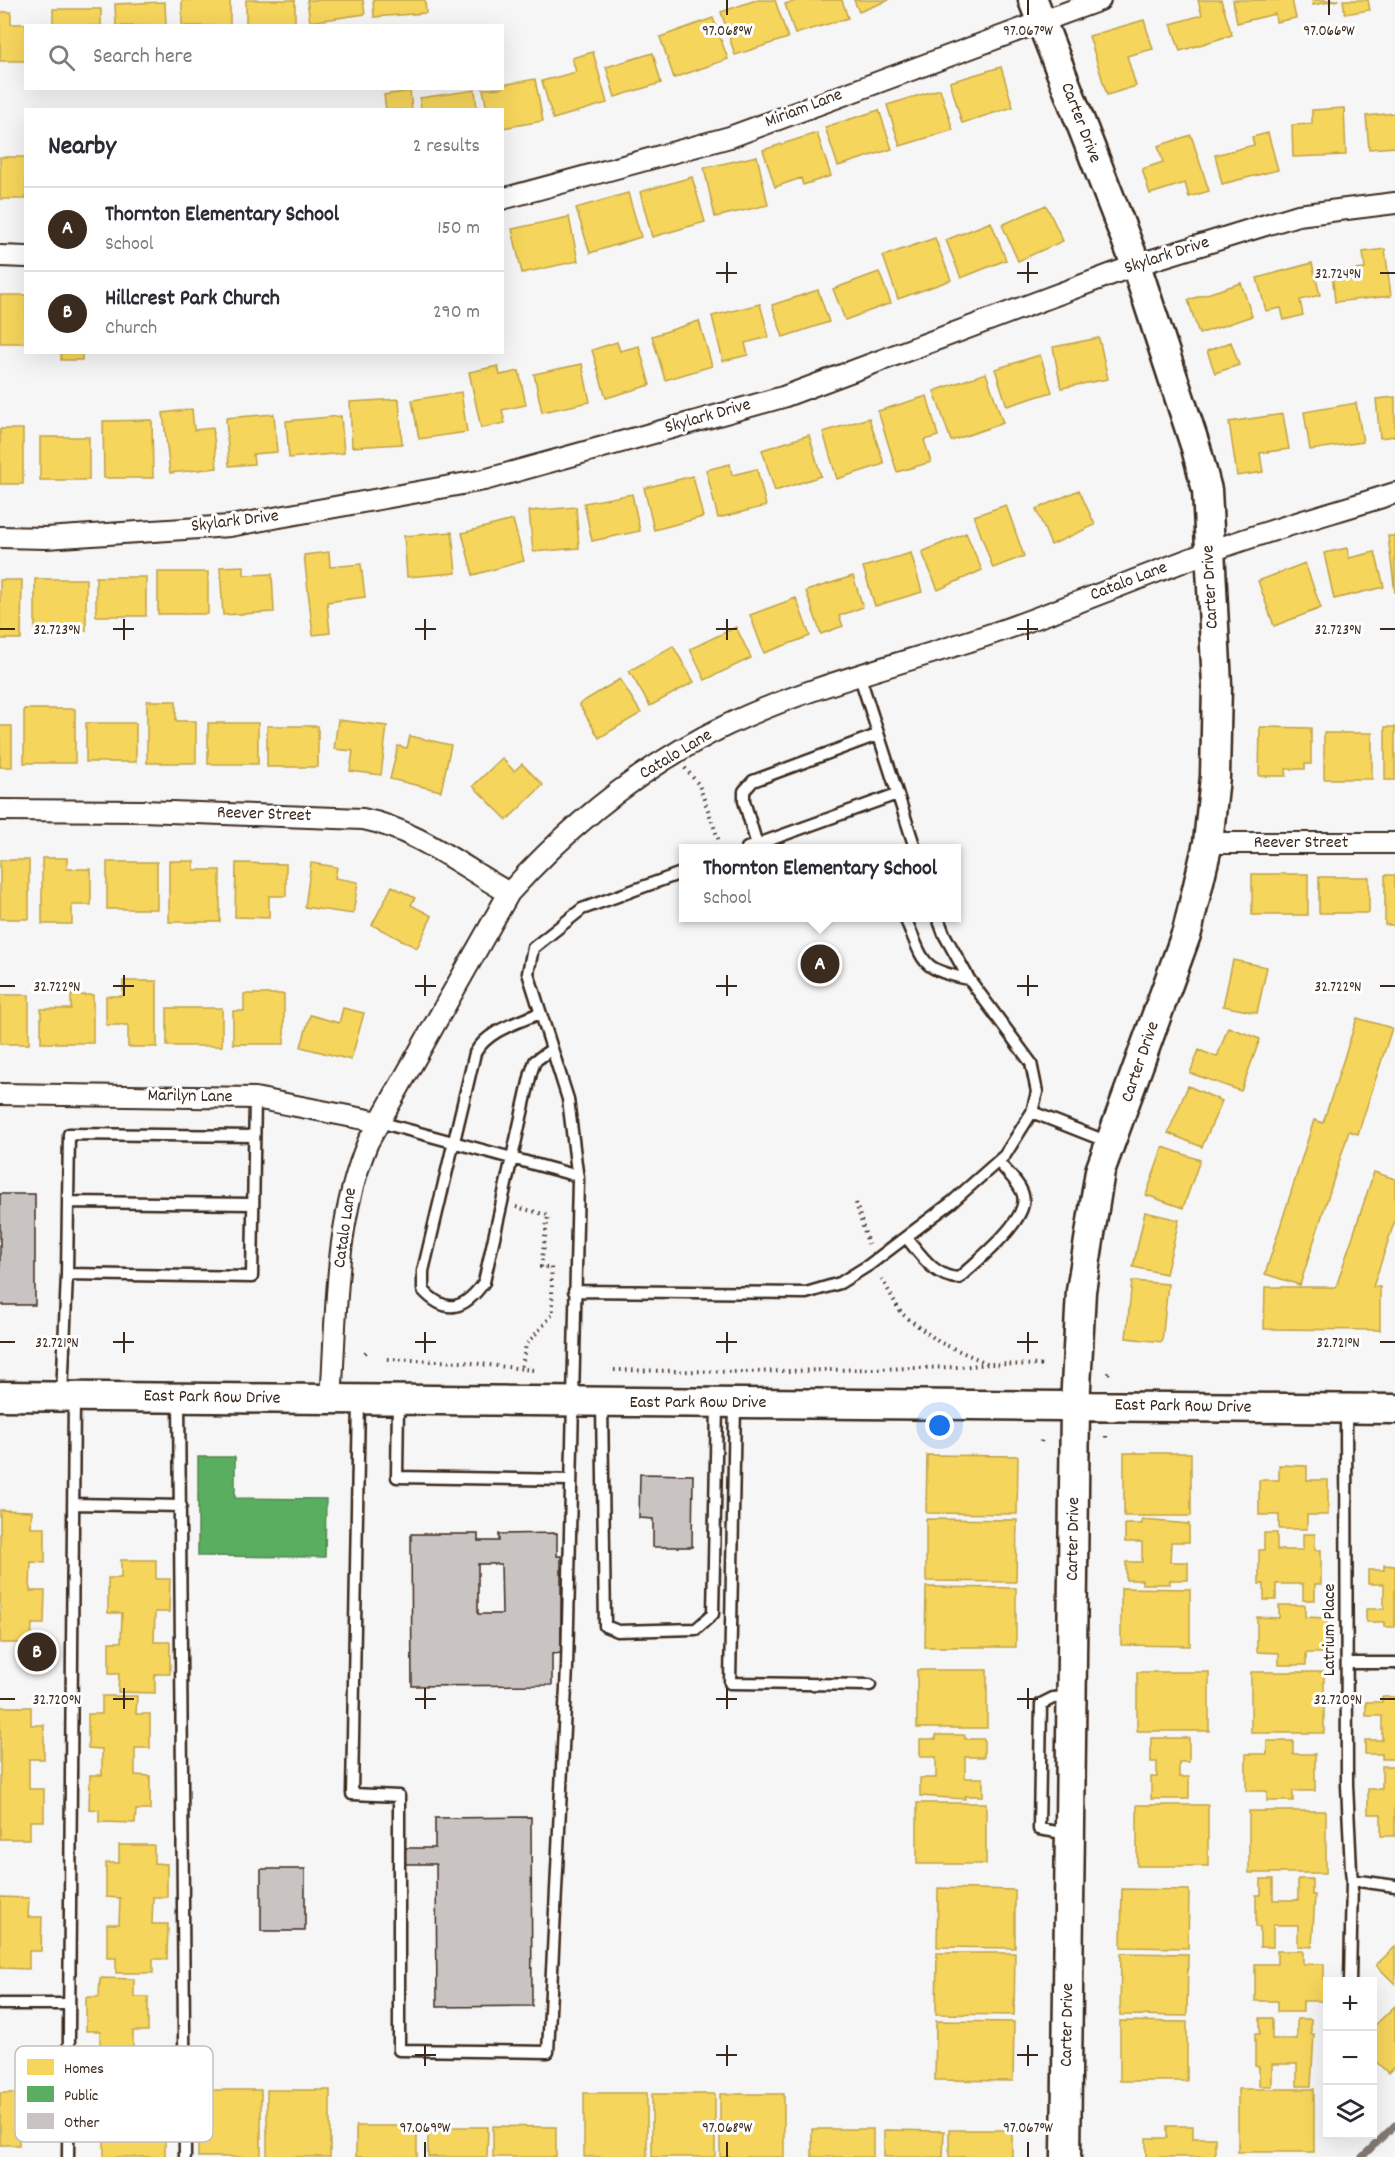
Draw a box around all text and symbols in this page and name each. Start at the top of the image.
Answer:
text: 97.068°W [702,21,752,43]
text: 97.067°W [1003,21,1053,43]
text: 97.066°W [1303,21,1355,43]
search box [24,24,504,90]
icon: search [45,41,78,74]
text: Search here [93,42,192,73]
street label: Carter Drive [1053,79,1107,167]
street label: Miriam Lane [762,83,846,135]
text: Nearby [48,129,116,166]
text: 2 results [413,133,480,161]
text: Thornton Elementary School [105,200,339,231]
text: A [62,215,73,243]
text: 150 m [437,215,480,243]
street label: Skylark Drive [1121,230,1213,282]
text: School [105,231,154,259]
text: 32.724°N [1315,264,1361,286]
text: Hillcrest Park Church [105,284,280,315]
text: B [63,299,72,327]
text: 290 m [433,299,480,327]
text: Church [105,315,157,343]
street label: Skylark Drive [662,393,754,441]
street label: Skylark Drive [190,504,280,540]
street label: Carter Drive [1196,544,1226,630]
street label: Catalo Lane [1087,556,1171,608]
text: 32.723°N [34,620,80,642]
text: 32.723°N [1315,620,1361,642]
street label: Catalo Lane [635,723,717,787]
street label: Reever Street [216,801,312,829]
street label: Reever Street [1254,831,1349,856]
popup [679,844,961,922]
text: Thornton Elementary School [703,854,937,885]
text: School [703,885,752,913]
pin: A [800,942,840,986]
text: 32.722°N [34,977,80,999]
text: 32.722°N [1315,977,1361,999]
street label: Carter Drive [1115,1018,1167,1106]
street label: Marilyn Lane [147,1084,233,1110]
street label: Catalo Lane [328,1186,364,1270]
text: 32.721°N [35,1333,79,1355]
text: 32.721°N [1316,1333,1360,1355]
street label: East Park Row Drive [143,1384,281,1412]
street label: East Park Row Drive [630,1391,767,1416]
street label: East Park Row Drive [1114,1393,1252,1421]
your location [925,1411,954,1440]
street label: Carter Drive [1061,1497,1087,1581]
street label: Latrium Place [1318,1584,1343,1676]
pin: B [18,1630,57,1674]
text: 32.720°N [33,1690,81,1712]
text: 32.720°N [1314,1690,1362,1712]
map controls [1323,1977,1377,2139]
button: + [1323,1977,1377,2031]
street label: Carter Drive [1055,1983,1081,2067]
button: − [1323,2031,1377,2085]
legend [15,2046,213,2142]
text: Homes [64,2058,104,2081]
text: Public [64,2085,98,2108]
button: layers [1323,2085,1377,2139]
text: Other [64,2112,99,2135]
text: 97.069°W [400,2118,451,2140]
text: 97.068°W [702,2118,752,2140]
text: 97.067°W [1003,2118,1053,2140]

